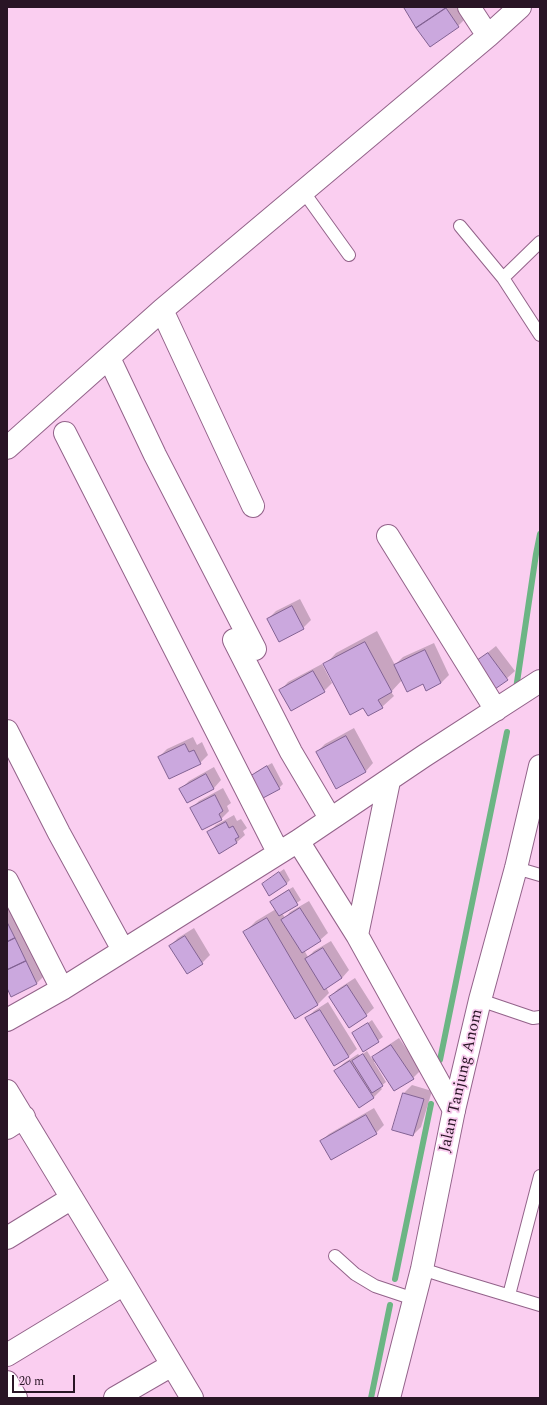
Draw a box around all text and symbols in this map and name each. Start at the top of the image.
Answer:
street label: Jalan Tanjung Anom [436,1008,488,1154]
scale bar [14,1367,77,1393]
text: 20 m [19,1372,44,1391]

